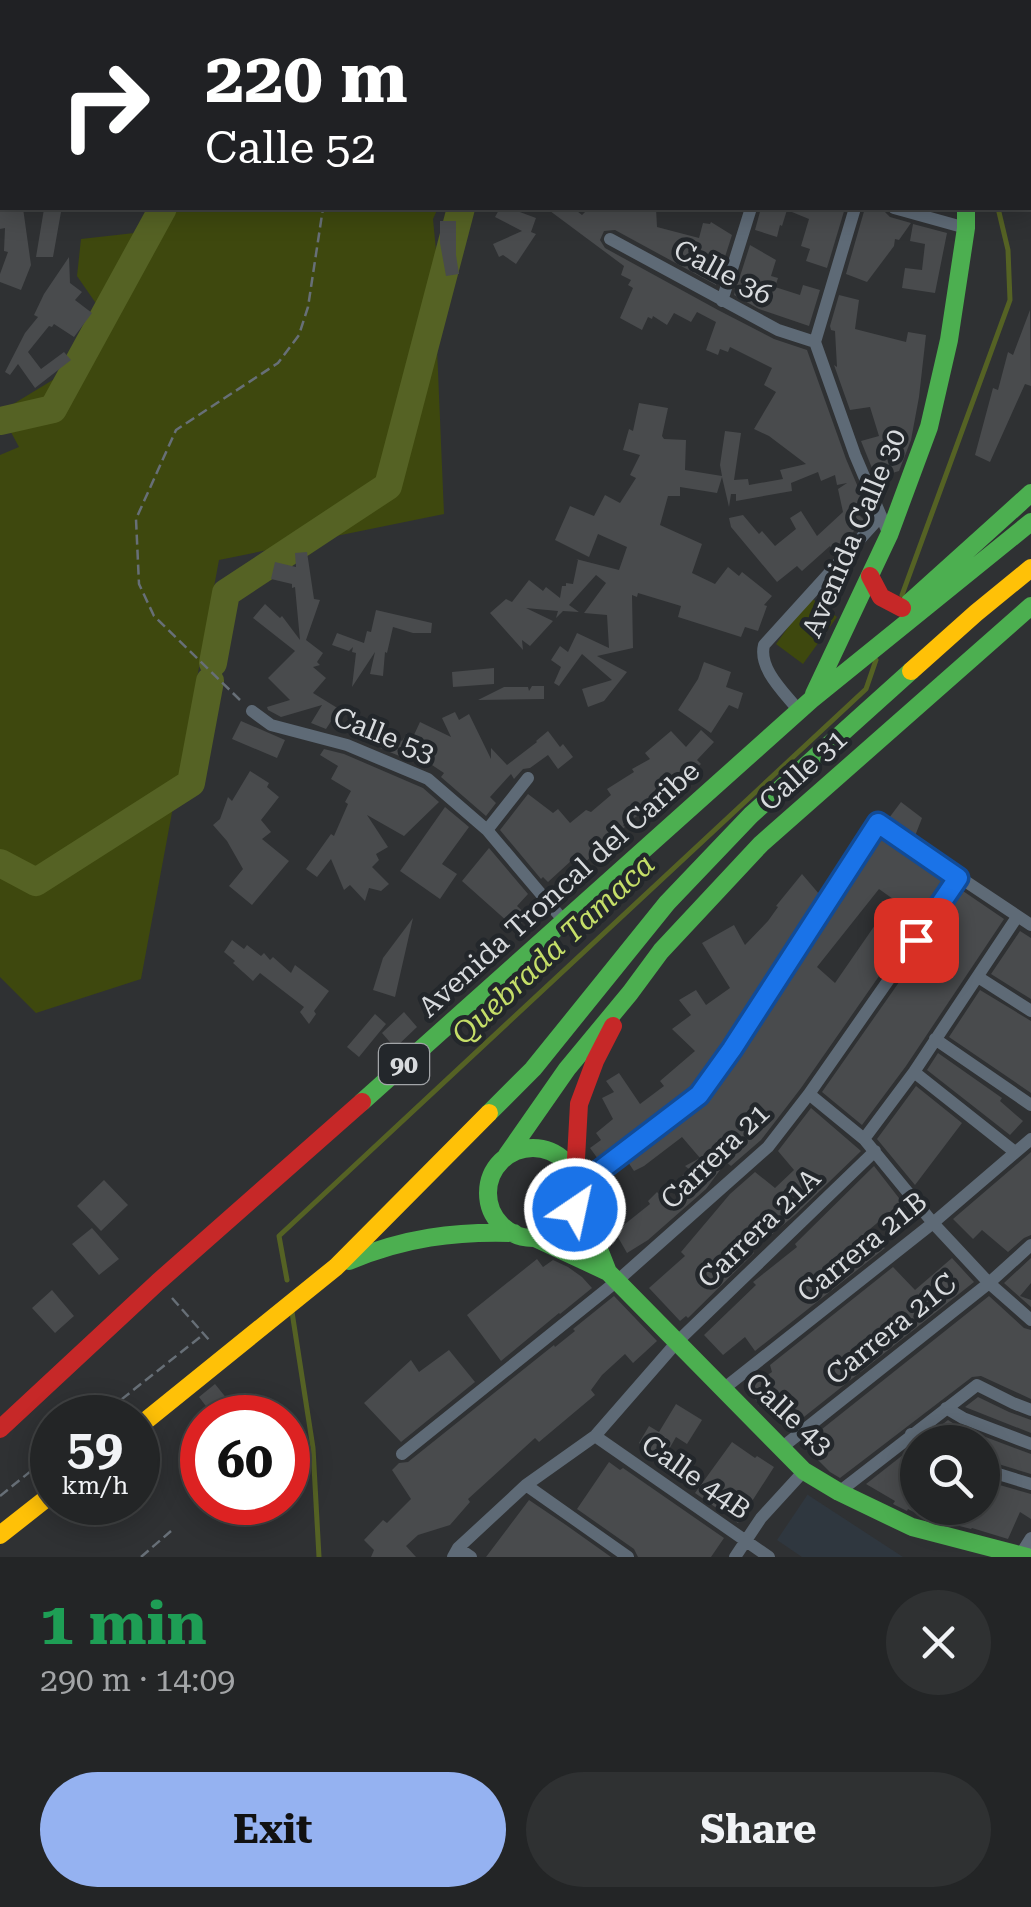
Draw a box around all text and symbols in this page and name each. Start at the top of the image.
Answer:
text: 220 m [205,37,408,119]
icon: right [40,40,170,170]
text: Calle 52 [205,121,376,174]
street label: Calle 36 [668,232,778,312]
street label: Avenida Calle 30 [795,424,913,642]
street label: Calle 53 [329,700,439,770]
street label: Calle 31 [752,722,854,818]
street label: Avenida Troncal del Caribe [412,754,706,1024]
water label: Quebrada Tamaca [445,846,661,1052]
pin [874,898,959,983]
icon: arrive [889,913,944,968]
road number: 90 [379,1044,429,1084]
street label: Carrera 21 [654,1096,776,1216]
position arrow [523,1157,627,1261]
street label: Carrera 21A [691,1161,828,1295]
street label: Carrera 21B [791,1185,933,1309]
street label: Carrera 21C [819,1266,963,1392]
street label: Calle 43 [739,1366,839,1462]
speed limit sign: 60 [180,1395,310,1525]
text: 59 [67,1419,123,1477]
map controls [900,1425,1000,1525]
button: search [900,1425,1000,1525]
street label: Calle 44B [635,1428,757,1526]
text: km/h [62,1471,128,1500]
text: 1 min [40,1588,207,1659]
button: close [886,1590,991,1695]
text: 290 m · 14:09 [40,1661,235,1699]
button: Exit [40,1772,506,1887]
button: Share [526,1772,991,1887]

